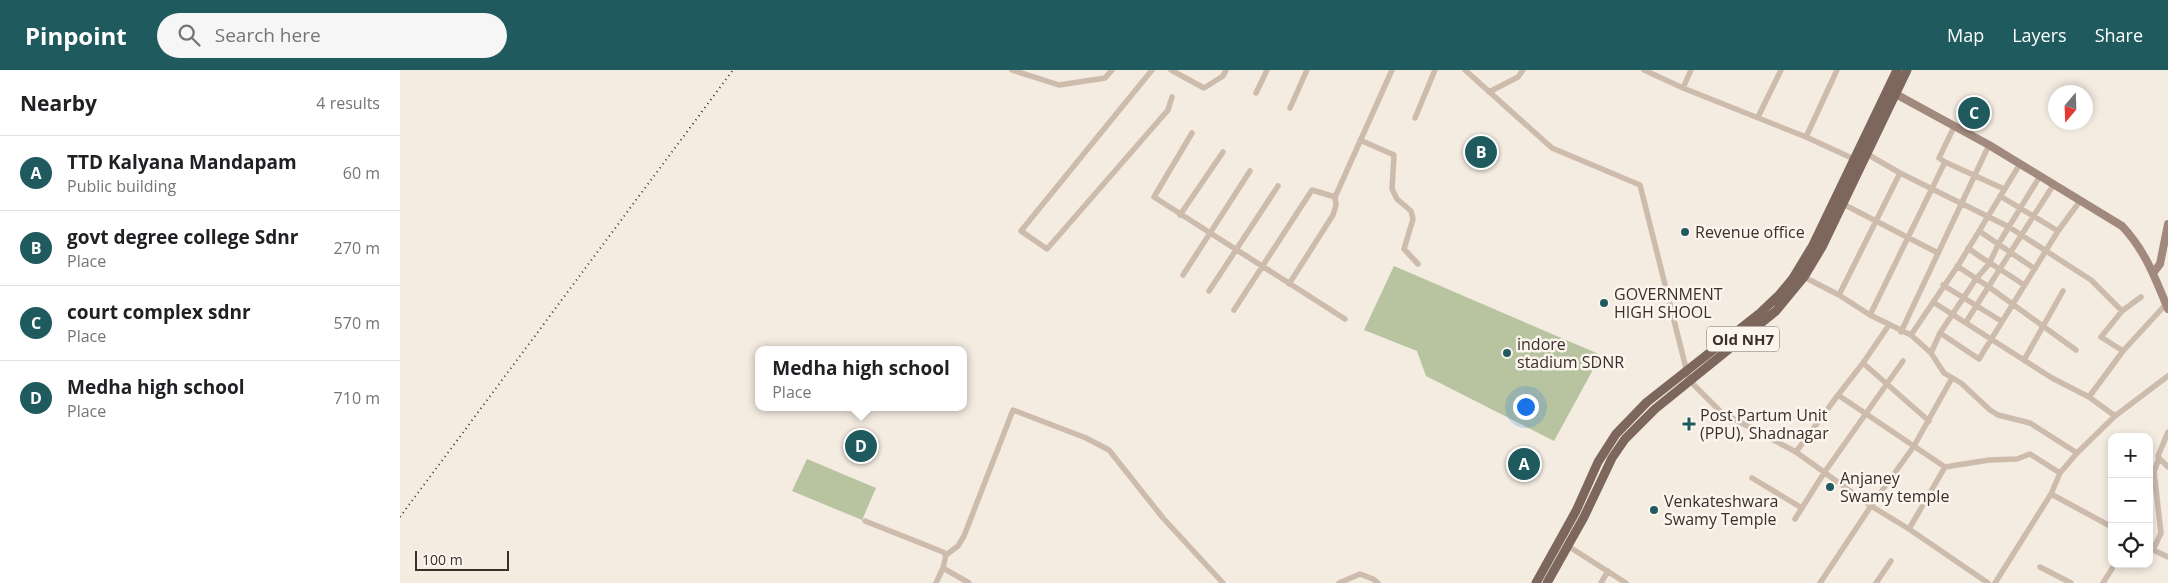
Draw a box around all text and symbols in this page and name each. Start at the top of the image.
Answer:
search box [157,13,507,58]
text: Pinpoint [25,19,127,52]
icon: search [175,21,203,49]
text: Search here [215,22,321,48]
text: Map [1947,23,1984,47]
text: Layers [2012,23,2067,47]
text: Share [2095,23,2143,47]
north arrow [2048,85,2093,130]
text: Nearby [20,89,97,117]
text: 4 results [316,92,380,114]
pin: C [1958,94,1990,132]
pin: B [1465,133,1497,171]
text: TTD Kalyana Mandapam [67,149,297,175]
text: A [30,162,42,184]
text: 60 m [343,162,380,184]
text: Public building [67,175,176,197]
place label: Revenue office [1695,221,1805,243]
text: govt degree college Sdnr [67,224,298,250]
marker: Revenue office [1679,226,1691,238]
text: B [31,237,41,259]
text: 270 m [334,237,380,259]
text: Place [67,250,106,272]
place label: GOVERNMENT HIGH SHOOL [1614,283,1723,323]
marker: GOVERNMENT HIGH SHOOL [1598,297,1610,309]
text: court complex sdnr [67,299,251,325]
text: C [31,312,41,334]
text: 570 m [334,312,380,334]
text: Place [67,325,106,347]
road number: Old NH7 [1707,326,1779,352]
place label: indore stadium SDNR [1517,333,1624,373]
popup [755,346,967,411]
marker: indore stadium SDNR [1501,347,1513,359]
text: Medha high school [772,355,950,381]
text: Medha high school [67,374,245,400]
text: Place [772,381,811,403]
text: D [30,387,42,409]
text: 710 m [334,387,380,409]
your location [1513,394,1539,420]
text: Place [67,400,106,422]
place label: Post Partum Unit (PPU), Shadnagar [1700,404,1829,444]
marker: Post Partum Unit (PPU), Shadnagar [1682,417,1696,431]
pin: D [845,427,877,465]
map controls [2108,433,2153,568]
button: + [2108,433,2153,478]
pin: A [1508,445,1540,483]
place label: Anjaney Swamy temple [1840,467,1949,507]
button: − [2108,478,2153,523]
marker: Anjaney Swamy temple [1824,481,1836,493]
place label: Venkateshwara Swamy Temple [1664,490,1778,530]
marker: Venkateshwara Swamy Temple [1648,504,1660,516]
button: locate [2108,523,2153,568]
scale bar [415,548,509,571]
text: 100 m [422,550,463,569]

